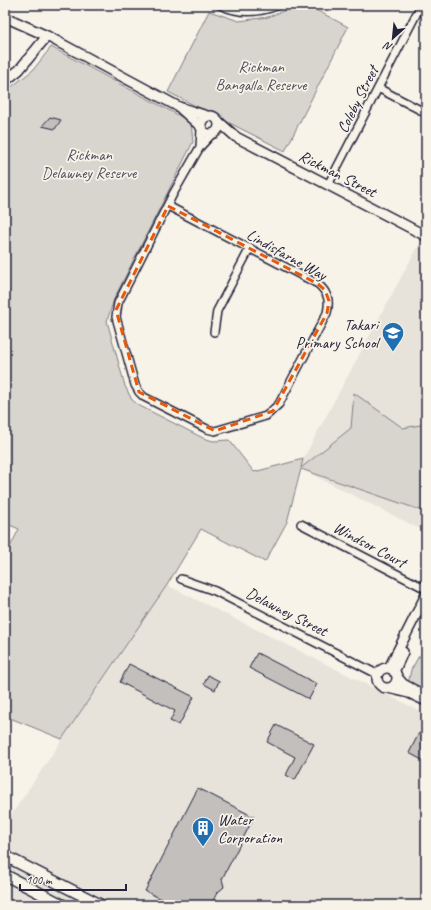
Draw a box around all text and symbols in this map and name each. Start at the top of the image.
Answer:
north arrow [373,18,413,58]
text: N [380,38,395,55]
park label: Rickman Bangalla Reserve [216,57,308,95]
street label: Coleby Street [333,60,384,136]
park label: Rickman Delawney Reserve [42,145,138,183]
street label: Rickman Street [296,146,381,203]
street label: Lindisfarne Way [243,225,331,286]
place label: Takari Primary School [296,315,381,353]
school or university icon: Takari Primary School [380,320,406,353]
street label: Windsor Court [330,517,412,574]
street label: Delawney Street [243,583,332,642]
place label: Water Corporation [218,810,283,848]
building icon: Water Corporation [190,815,216,848]
scale bar [20,866,126,892]
text: 100 m [26,872,53,888]

